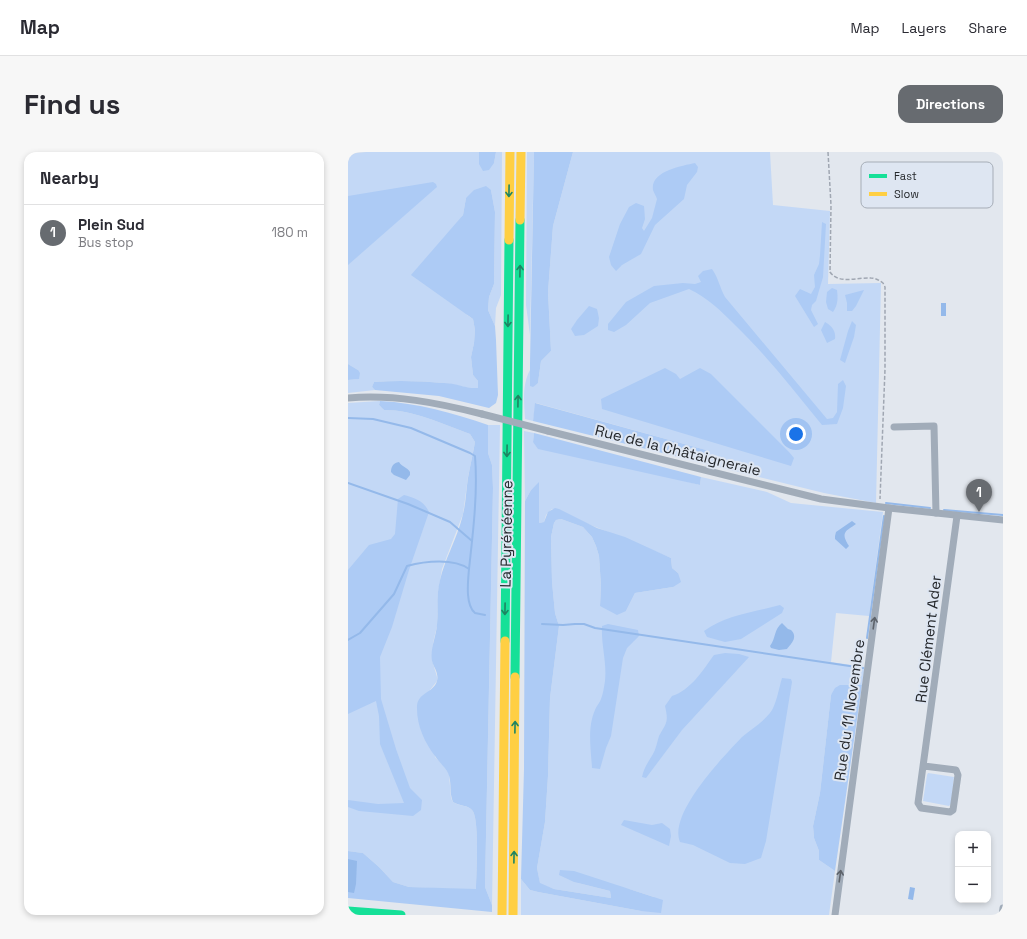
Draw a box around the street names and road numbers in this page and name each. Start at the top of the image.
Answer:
street label: Rue de la Châtaigneraie [593,420,763,480]
street label: La Pyrénéenne [496,480,516,588]
street label: Rue Clément Ader [911,574,945,704]
street label: Rue du 11 Novembre [830,638,868,782]

